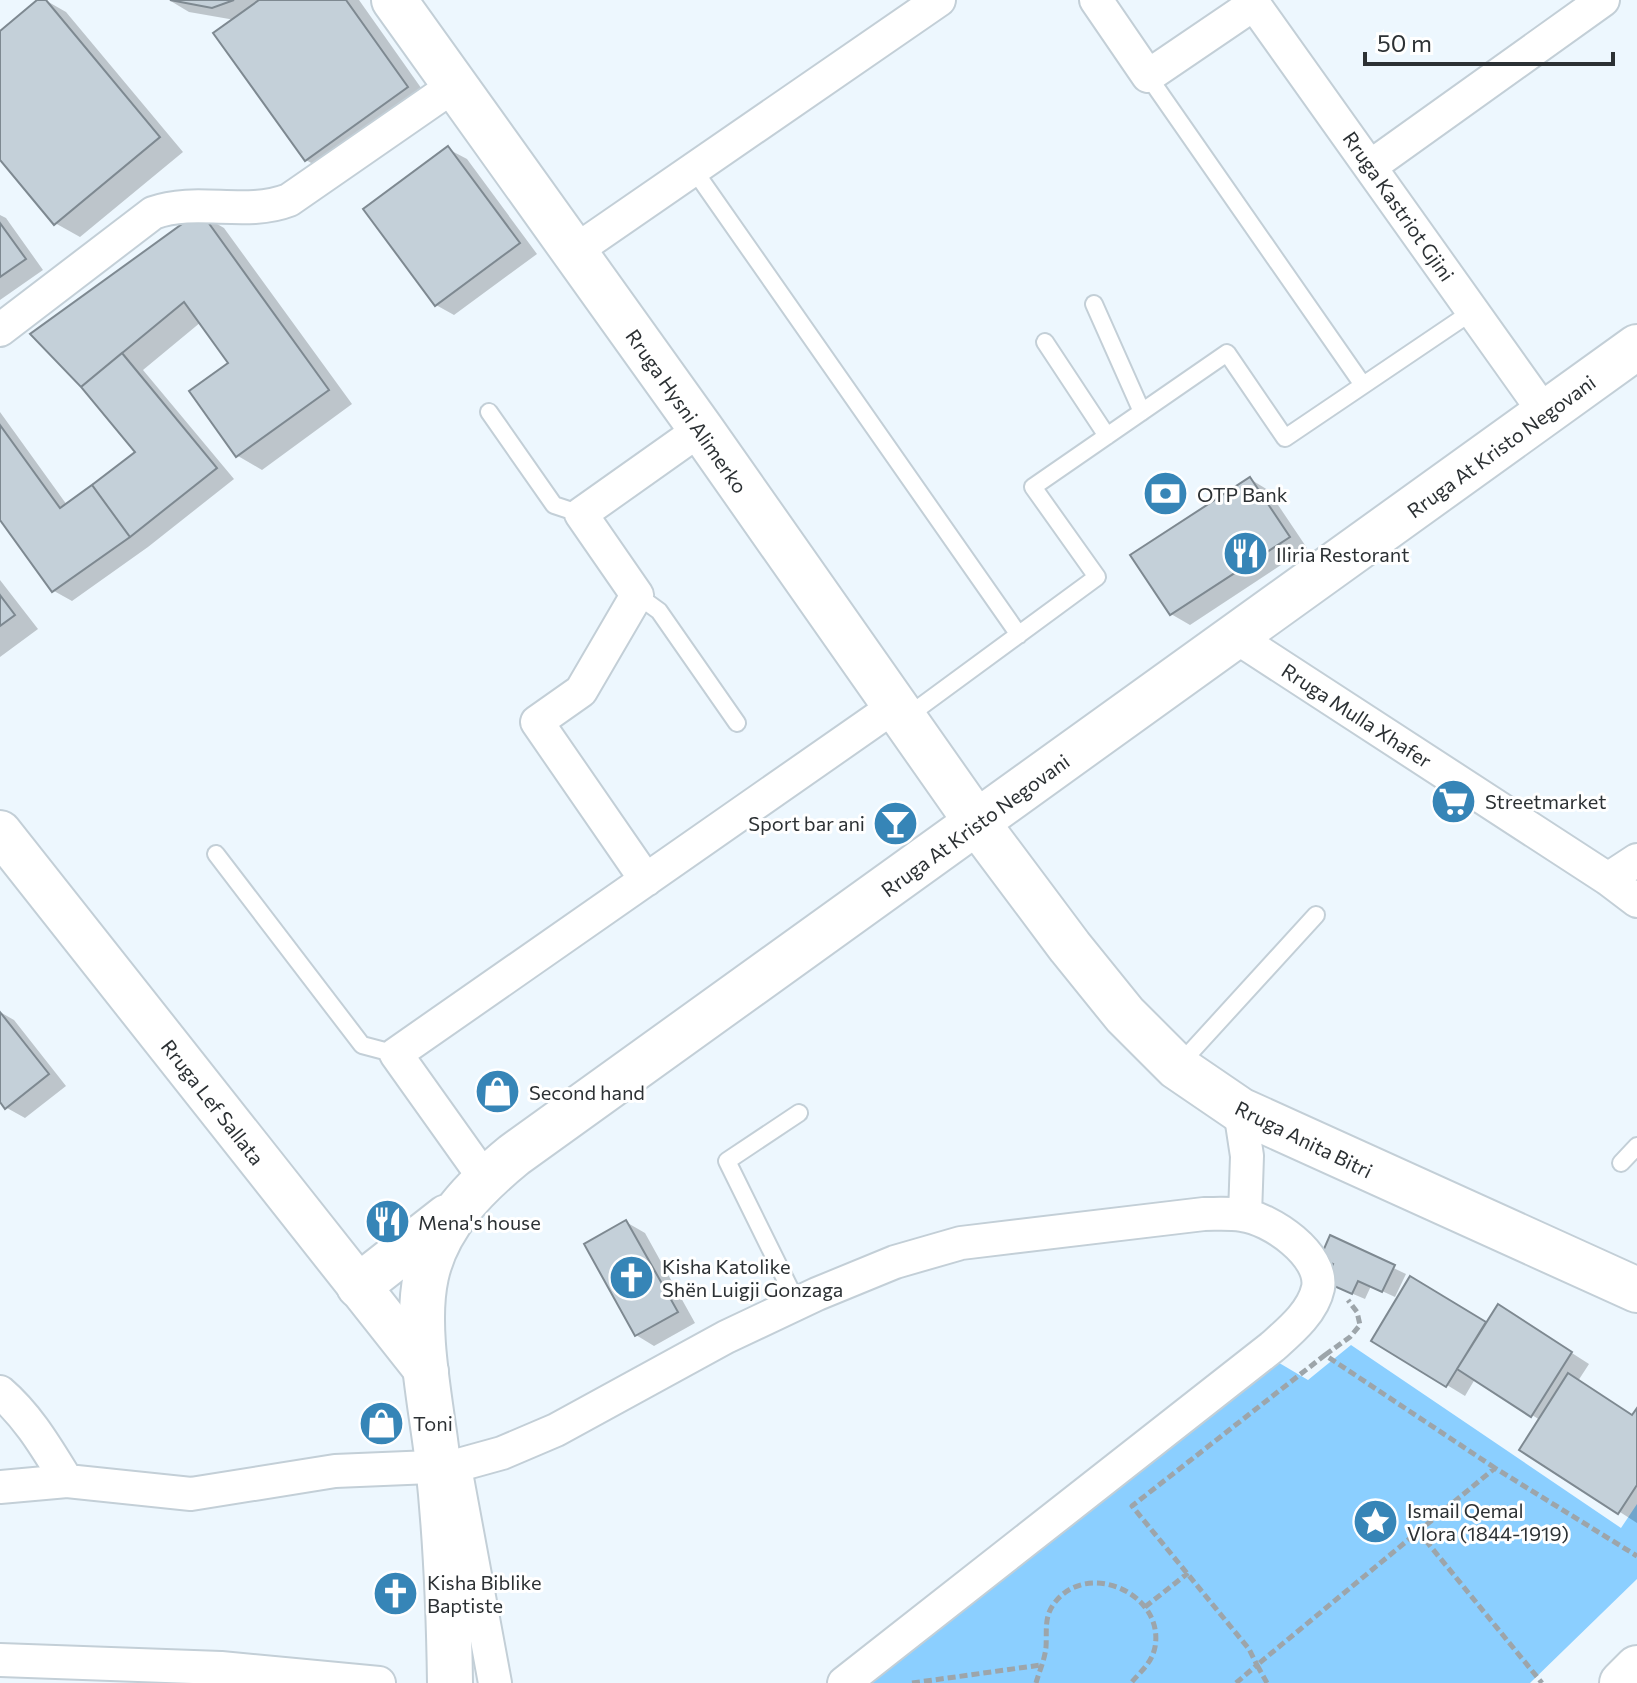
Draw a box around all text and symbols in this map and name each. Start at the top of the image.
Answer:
scale bar [1365,16,1613,66]
text: 50 m [1377,28,1432,57]
street label: Rruga Kastriot Gjini [1338,127,1460,285]
street label: Rruga Hysni Alimerko [621,324,753,498]
street label: Rruga At Kristo Negovani [1402,370,1600,522]
bank icon: OTP Bank [1142,470,1190,518]
place label: OTP Bank [1197,482,1288,506]
restaurant icon: Iliria Restorant [1221,530,1269,578]
place label: Iliria Restorant [1276,542,1410,566]
street label: Rruga Mulla Xhafer [1278,658,1436,772]
street label: Rruga At Kristo Negovani [876,749,1074,901]
supermarket icon: Streetmarket [1430,777,1478,825]
place label: Streetmarket [1485,789,1606,813]
bar icon: Sport bar ani [872,799,920,847]
place label: Sport bar ani [748,811,865,835]
street label: Rruga Lef Sallata [157,1034,269,1170]
shop icon: Second hand [474,1068,522,1116]
place label: Second hand [529,1080,645,1104]
street label: Rruga Anita Bitri [1231,1095,1377,1183]
restaurant icon: Mena's house [363,1198,411,1246]
place label: Mena's house [418,1210,541,1234]
church icon: Kisha Katolike Shën Luigji Gonzaga [607,1254,655,1302]
place label: Kisha Katolike Shën Luigji Gonzaga [662,1254,843,1301]
shop icon: Toni [358,1399,406,1447]
place label: Toni [413,1411,453,1435]
place icon: Ismail Qemal Vlora (1844-1919) [1352,1498,1400,1546]
place label: Ismail Qemal Vlora (1844-1919) [1407,1498,1569,1545]
church icon: Kisha Biblike Baptiste [372,1570,420,1618]
place label: Kisha Biblike Baptiste [427,1570,541,1617]

